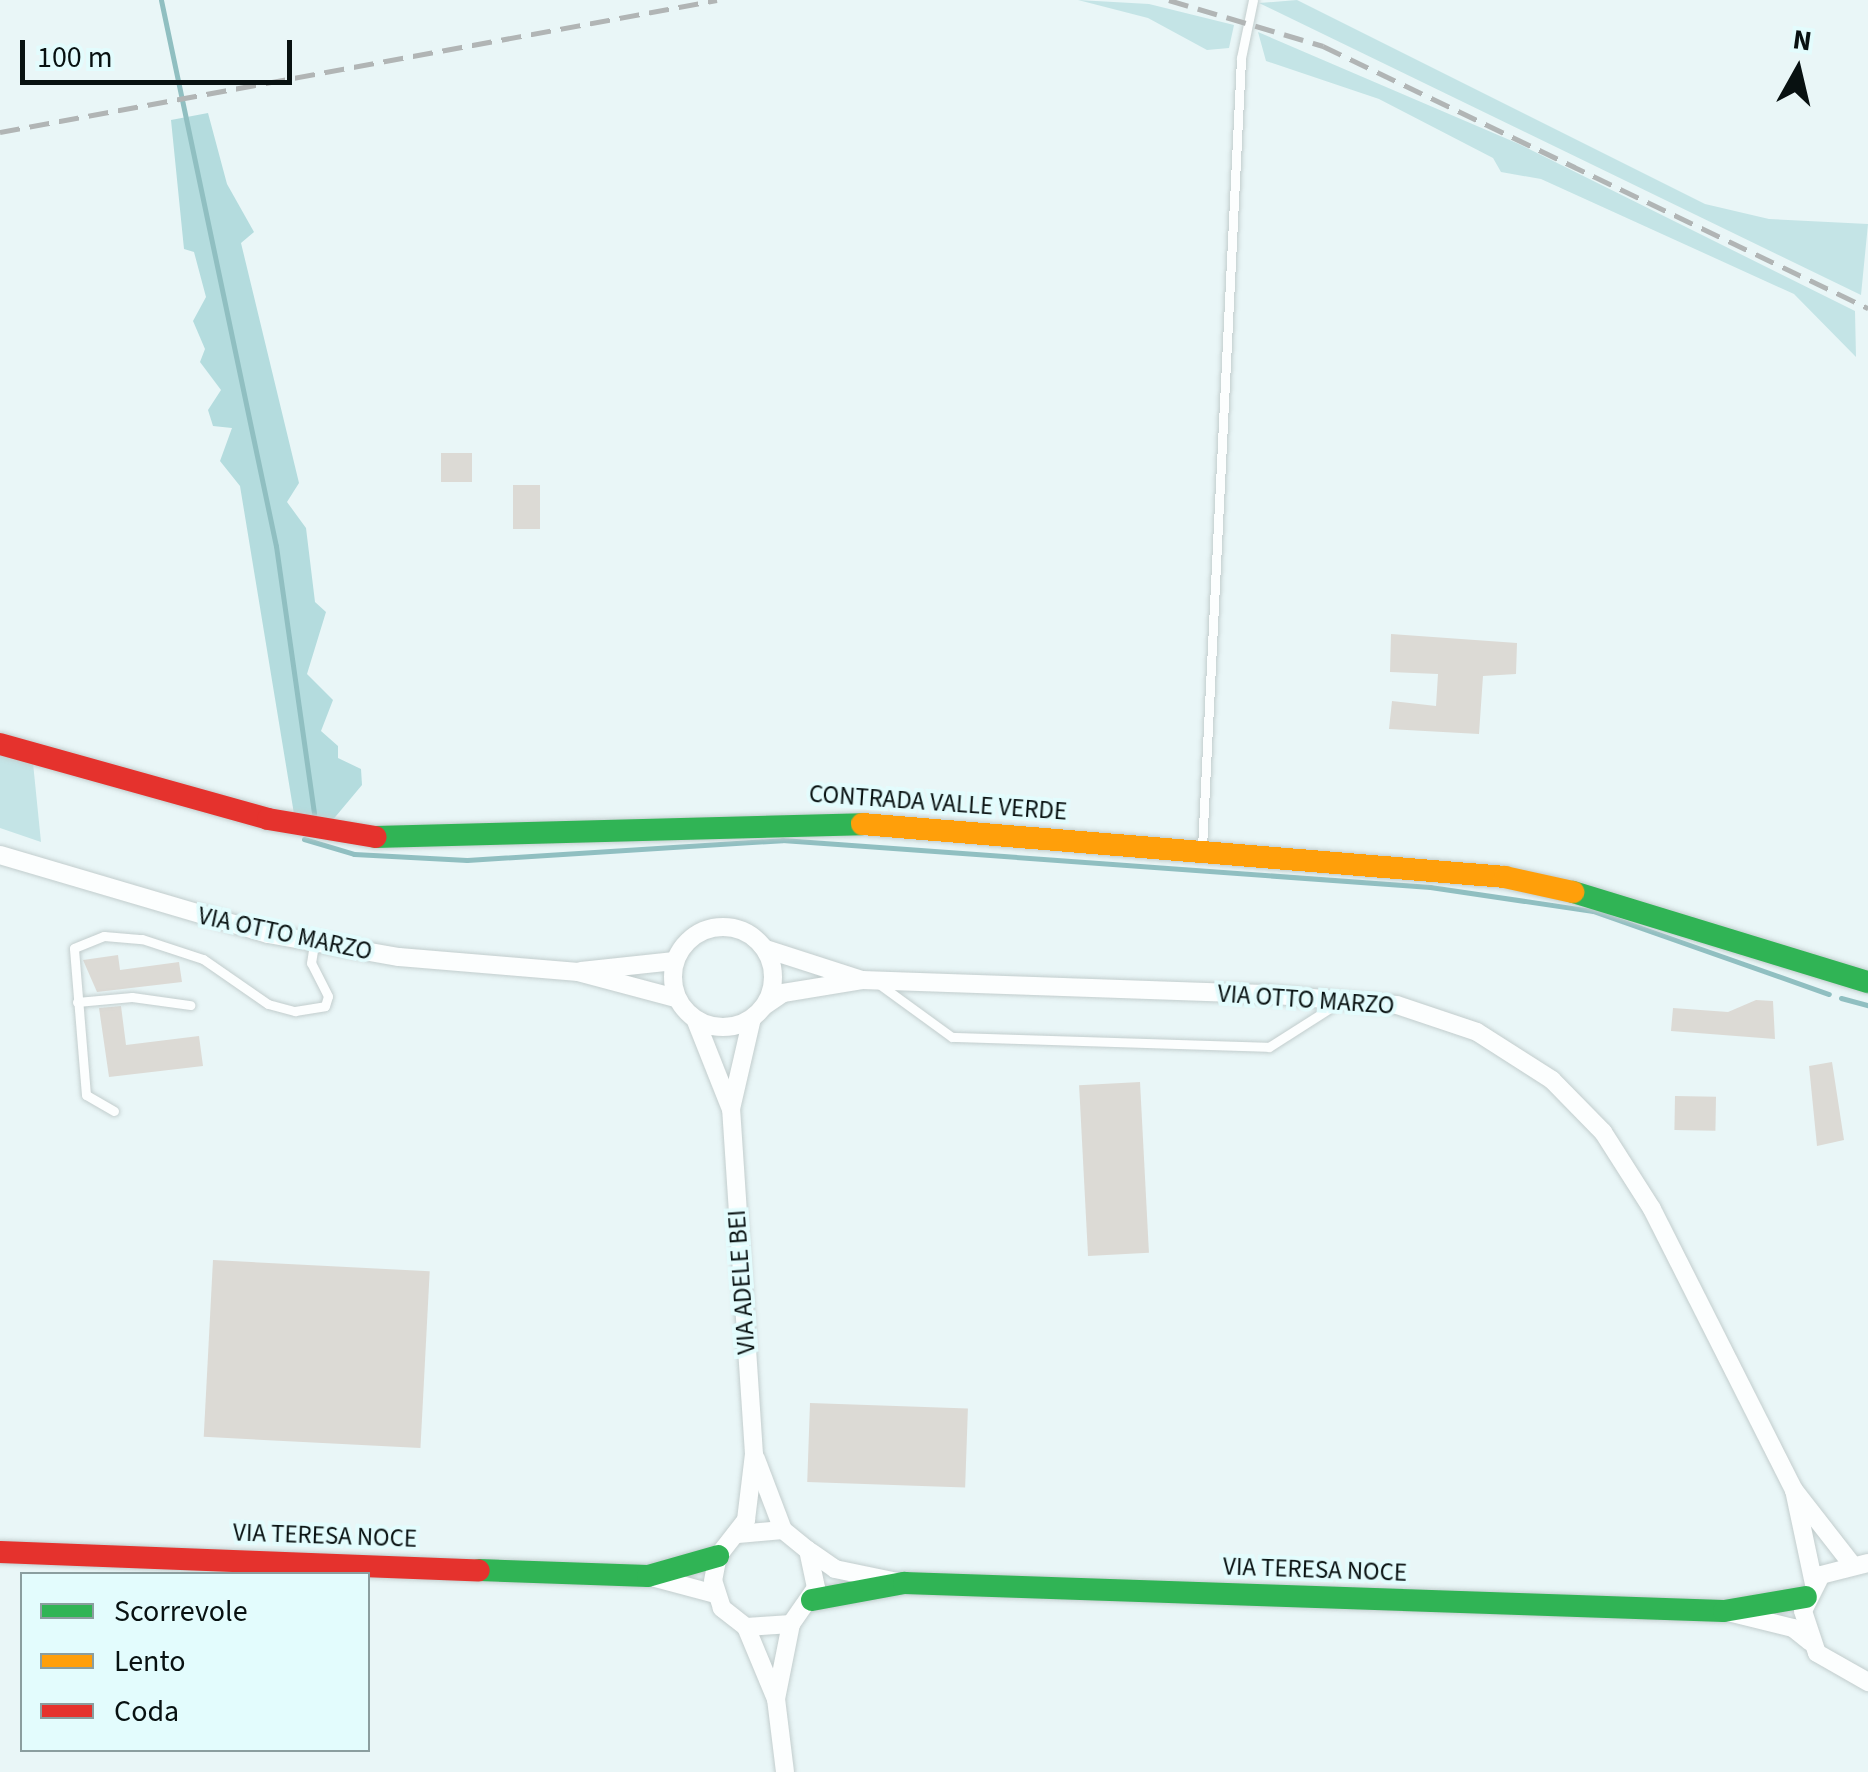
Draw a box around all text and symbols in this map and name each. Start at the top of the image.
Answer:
text: N [1790,19,1814,61]
scale bar [25,20,298,82]
north arrow [1748,20,1848,120]
text: 100 m [37,36,113,79]
street label: CONTRADA VALLE VERDE [808,779,1068,827]
street label: VIA OTTO MARZO [195,901,375,967]
street label: VIA OTTO MARZO [1217,979,1395,1021]
street label: VIA ADELE BEI [722,1209,762,1355]
street label: VIA TERESA NOCE [232,1518,418,1554]
street label: VIA TERESA NOCE [1222,1552,1408,1588]
legend [20,1572,370,1752]
text: Scorrevole [114,1590,248,1633]
text: Lento [114,1640,186,1683]
text: Coda [114,1690,179,1733]

